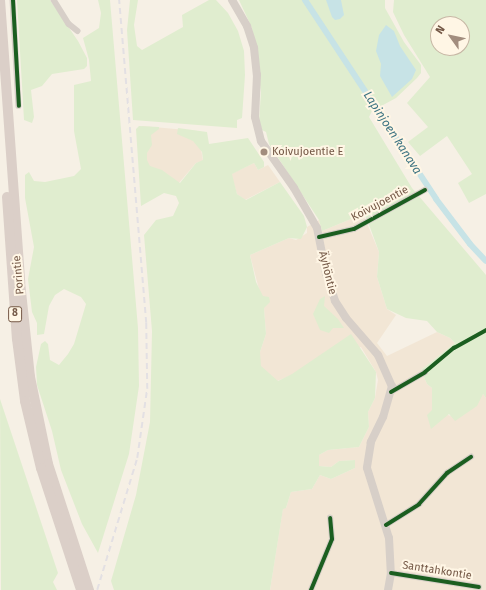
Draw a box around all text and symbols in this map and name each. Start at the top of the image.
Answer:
north arrow [430,16,470,56]
text: N [433,23,448,36]
water label: Lapinjoen kanava [360,89,424,177]
place label: Koivujoentie E [272,145,343,159]
marker: Koivujoentie E [259,147,269,157]
street label: Koivujoentie [349,183,411,225]
street label: Äyhöntie [315,250,339,296]
street label: Porintie [11,255,27,295]
road number: 8 [8,306,22,322]
street label: Santtahkontie [401,559,473,583]

